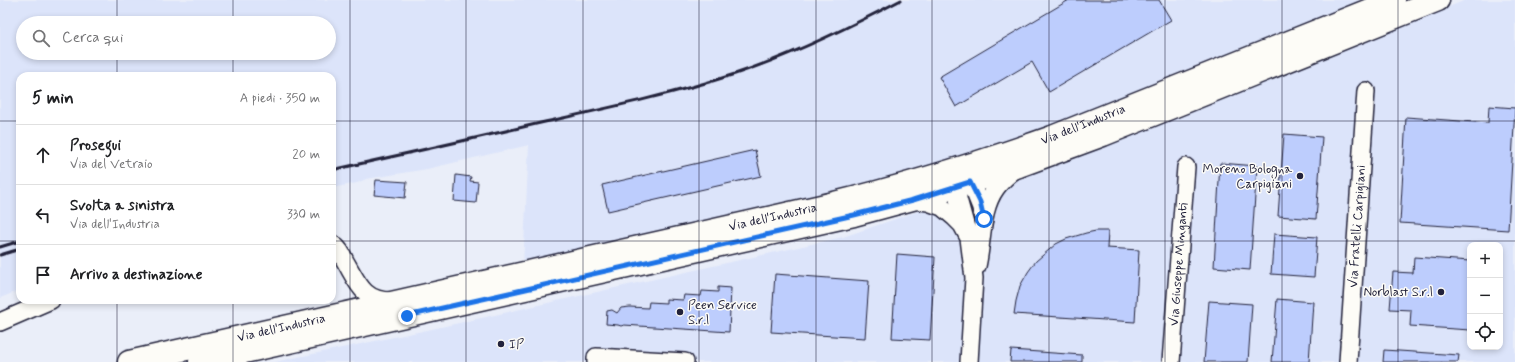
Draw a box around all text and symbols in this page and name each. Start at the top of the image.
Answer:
search box [16,16,336,60]
icon: search [30,27,52,49]
text: Cerca qui [62,28,123,48]
text: 5 min [32,87,74,109]
text: A piedi · 350 m [240,90,320,107]
street label: Via dell'Industria [1038,100,1128,149]
text: Prosegui [70,136,121,156]
icon: ahead [32,144,54,166]
text: 20 m [292,146,320,163]
text: Via del Vetraio [70,156,153,173]
place label: Moreno Bologna Carpigiani [1203,161,1292,193]
street label: Via Fratelli Carpigiani [1344,164,1370,288]
marker: Moreno Bologna Carpigiani [1295,171,1305,181]
text: Svolta a sinistra [70,196,175,216]
street label: Via dell'Industria [727,199,819,235]
street label: Via Giuseppe Minganti [1165,202,1192,327]
icon: left [32,204,54,226]
text: 330 m [287,206,320,223]
route start [975,210,993,228]
text: Via dell'Industria [70,216,160,233]
map controls [1467,242,1503,350]
button: + [1467,242,1503,278]
icon: arrive [32,264,54,286]
text: Arrivo a destinazione [70,265,203,285]
button: − [1467,278,1503,314]
place label: Norblast S.r.l [1363,284,1433,301]
marker: Norblast S.r.l [1436,287,1446,297]
place label: Peen Service S.r.l [688,297,757,329]
route end [398,307,416,325]
marker: Peen Service S.r.l [675,307,685,317]
street label: Via dell'Industria [235,310,327,346]
button: locate [1467,314,1503,350]
place label: IP [509,336,524,353]
marker: IP [496,339,506,349]

